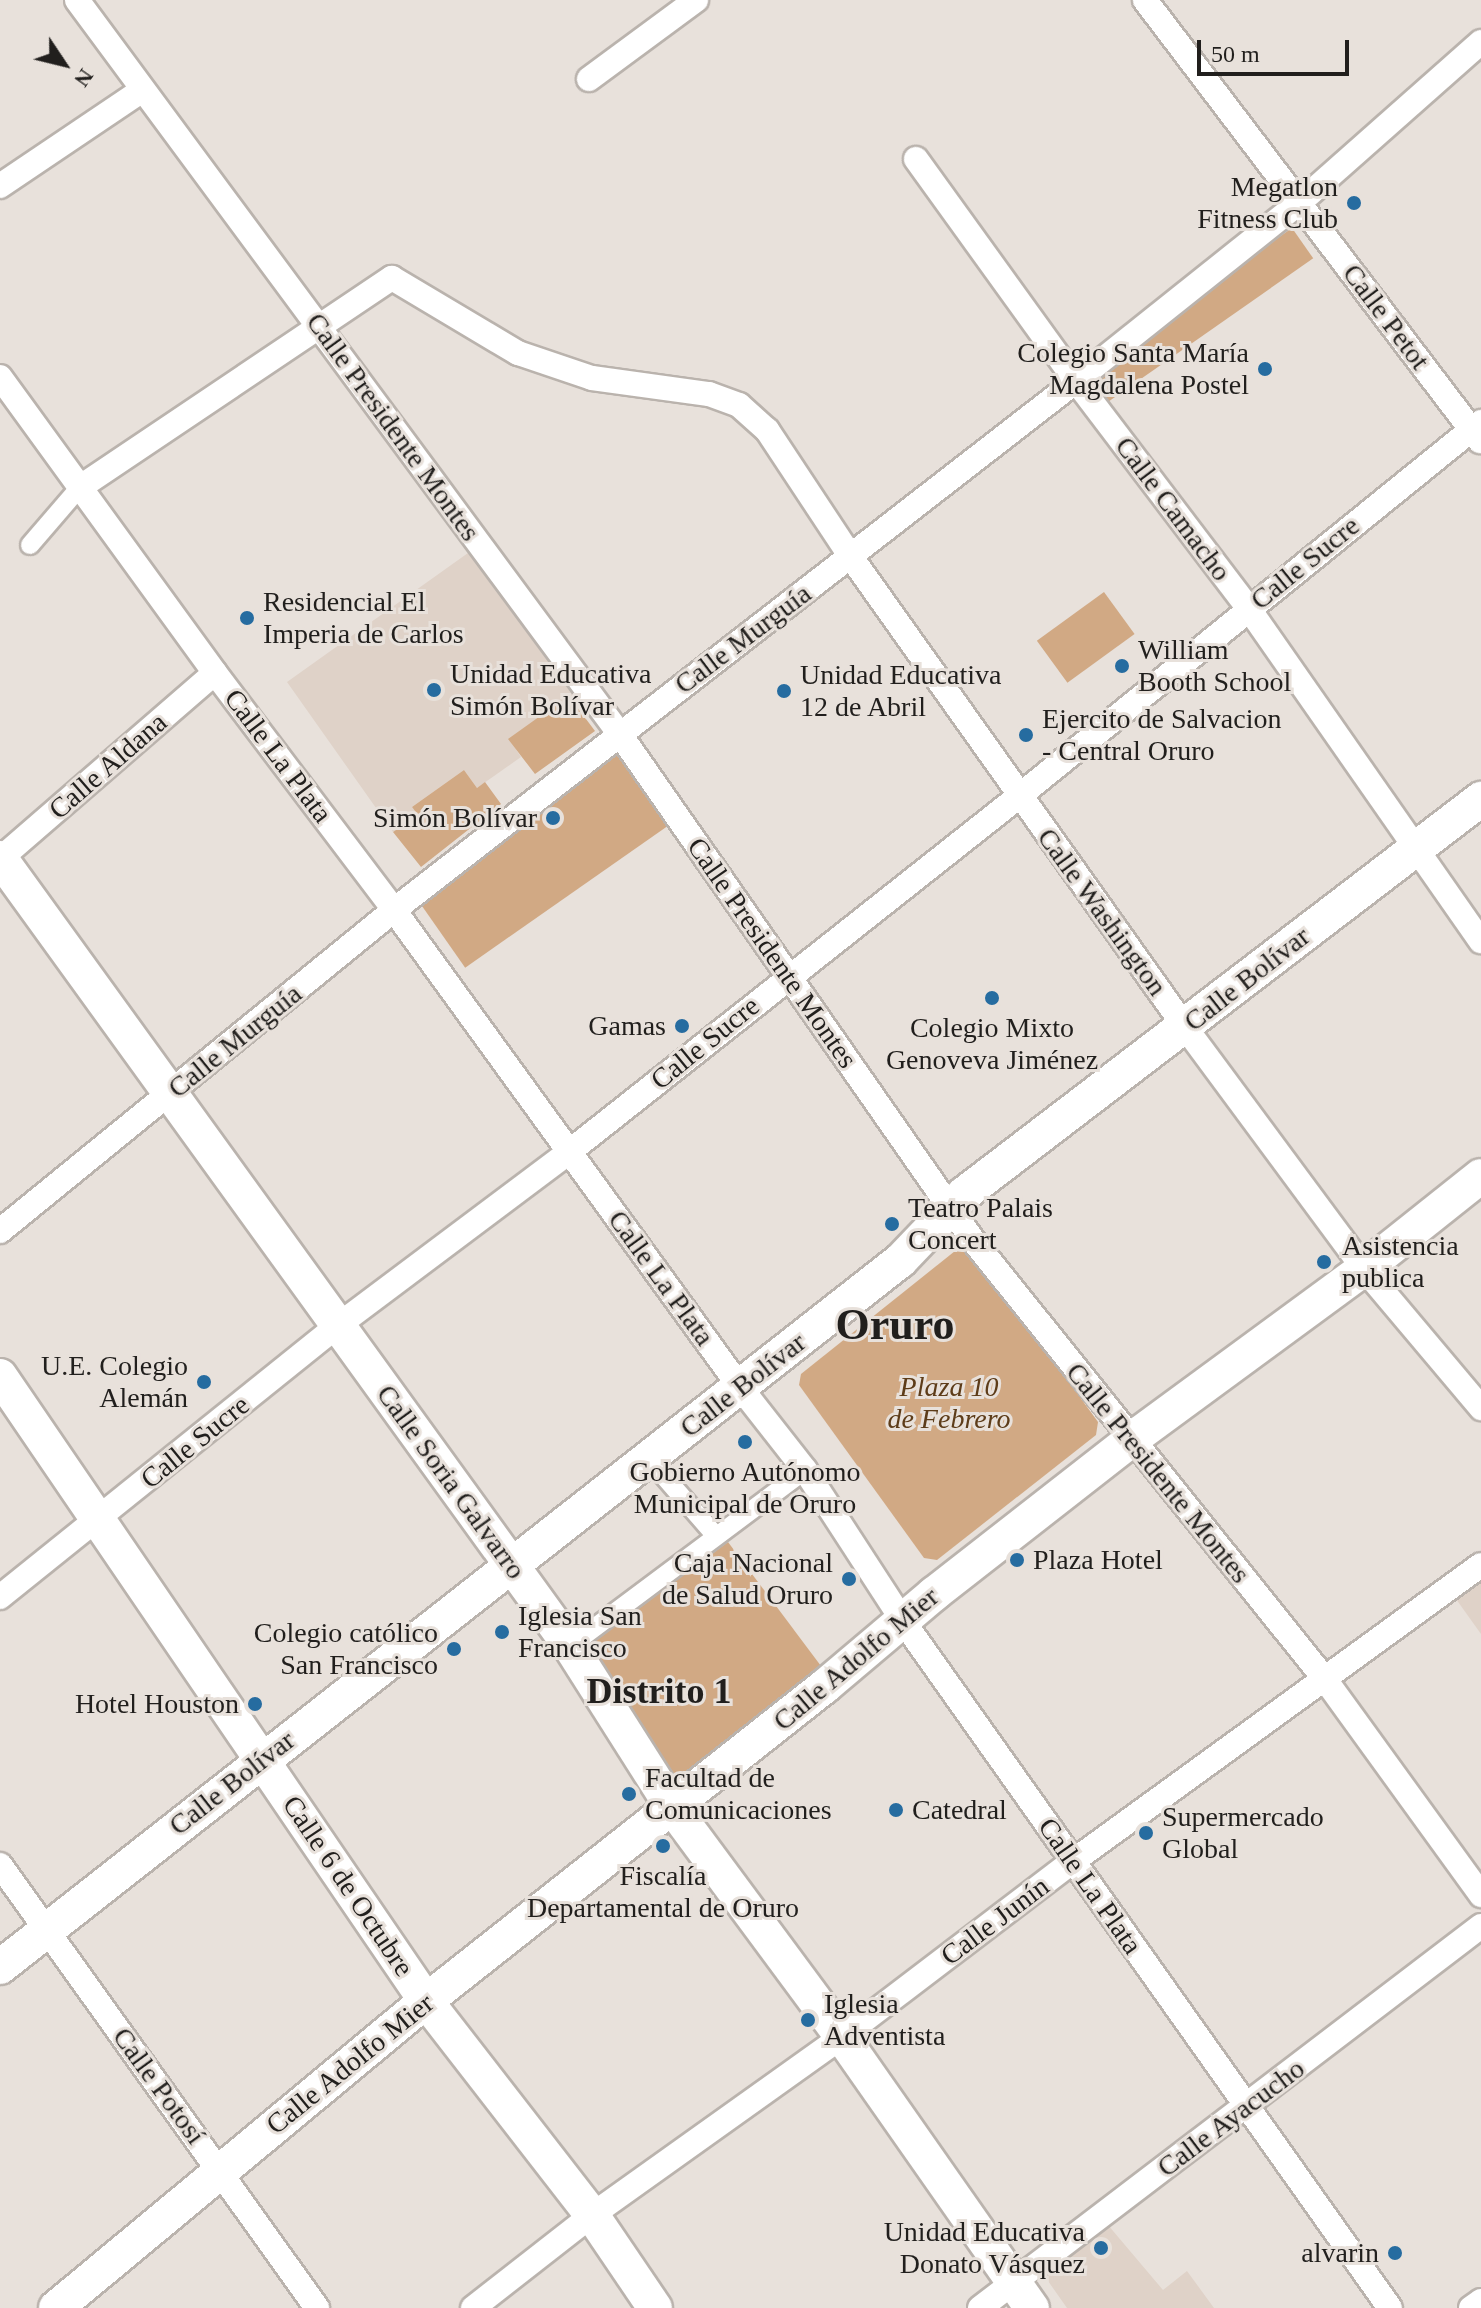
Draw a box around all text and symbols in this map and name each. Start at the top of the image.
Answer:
north arrow [24,24,104,104]
scale bar [1201,24,1353,74]
text: 50 m [1211,41,1260,67]
text: N [69,64,99,92]
place label: Megatlon Fitness Club [1197,170,1338,236]
marker: Megatlon Fitness Club [1345,194,1363,212]
street label: Calle Petot [1335,258,1437,376]
street label: Calle Presidente Montes [299,306,487,548]
place label: Colegio Santa María Magdalena Postel [1017,336,1249,402]
marker: Colegio Santa María Magdalena Postel [1256,360,1274,378]
street label: Calle Camacho [1108,430,1238,588]
street label: Calle Sucre [1244,509,1366,617]
street label: Calle Murguía [668,577,818,701]
place label: Residencial El Imperia de Carlos [263,585,464,651]
marker: Residencial El Imperia de Carlos [238,609,256,627]
place label: William Booth School [1138,633,1291,699]
place label: Unidad Educativa Simón Bolívar [450,657,651,723]
marker: William Booth School [1113,657,1131,675]
place label: Unidad Educativa 12 de Abril [800,658,1001,724]
marker: Unidad Educativa Simón Bolívar [425,681,443,699]
marker: Unidad Educativa 12 de Abril [775,682,793,700]
street label: Calle La Plata [217,683,339,829]
place label: Ejercito de Salvacion - Central Oruro [1042,702,1281,768]
street label: Calle Aldana [42,705,174,827]
marker: Ejercito de Salvacion - Central Oruro [1017,726,1035,744]
place label: Simón Bolívar [373,801,537,835]
marker: Simón Bolívar [544,809,562,827]
street label: Calle Washington [1030,822,1174,1002]
street label: Calle Presidente Montes [680,831,864,1075]
street label: Calle Bolívar [1178,920,1316,1038]
street label: Calle Murguía [161,977,309,1105]
street label: Calle Sucre [644,989,766,1097]
marker: Colegio Mixto Genoveva Jiménez [983,989,1001,1007]
place label: Gamas [588,1009,666,1043]
place label: Colegio Mixto Genoveva Jiménez [886,1011,1098,1077]
marker: Gamas [673,1017,691,1035]
place label: Teatro Palais Concert [908,1191,1053,1257]
street label: Calle La Plata [601,1204,721,1352]
marker: Teatro Palais Concert [883,1215,901,1233]
place label: Asistencia publica [1342,1229,1459,1295]
marker: Asistencia publica [1313,1251,1335,1273]
district label: Oruro [836,1299,954,1351]
street label: Calle Bolívar [674,1326,812,1444]
place label: U.E. Colegio Alemán [41,1349,188,1415]
street label: Calle Presidente Montes [1059,1356,1257,1590]
park label: Plaza 10 de Febrero [887,1370,1011,1436]
marker: U.E. Colegio Alemán [195,1373,213,1391]
street label: Calle Soria Galvarro [369,1378,533,1586]
street label: Calle Sucre [134,1388,256,1496]
marker: Gobierno Autónomo Municipal de Oruro [736,1433,754,1451]
place label: Gobierno Autónomo Municipal de Oruro [629,1455,861,1521]
place label: Plaza Hotel [1033,1543,1163,1577]
place label: Caja Nacional de Salud Oruro [662,1546,833,1612]
marker: Plaza Hotel [1008,1551,1026,1569]
marker: Caja Nacional de Salud Oruro [840,1570,858,1588]
street label: Calle Adolfo Mier [766,1580,946,1738]
place label: Iglesia San Francisco [518,1599,642,1665]
place label: Colegio católico San Francisco [254,1616,438,1682]
marker: Iglesia San Francisco [493,1623,511,1641]
marker: Colegio católico San Francisco [445,1640,463,1658]
district label: Distrito 1 [587,1670,731,1714]
place label: Hotel Houston [75,1687,239,1721]
marker: Hotel Houston [246,1695,264,1713]
street label: Calle Bolívar [163,1724,301,1842]
place label: Facultad de Comunicaciones [645,1761,832,1827]
marker: Facultad de Comunicaciones [620,1785,638,1803]
street label: Calle 6 de Octubre [275,1789,421,1983]
place label: Catedral [912,1793,1007,1827]
place label: Supermercado Global [1162,1800,1324,1866]
marker: Catedral [887,1801,905,1819]
street label: Calle La Plata [1031,1811,1149,1961]
marker: Supermercado Global [1137,1824,1155,1842]
marker: Fiscalía Departamental de Oruro [654,1837,672,1855]
place label: Fiscalía Departamental de Oruro [527,1859,799,1925]
street label: Calle Junín [934,1869,1056,1973]
street label: Calle Adolfo Mier [259,1986,441,2142]
place label: Iglesia Adventista [824,1987,945,2053]
marker: Iglesia Adventista [799,2011,817,2029]
street label: Calle Potosí [105,2021,213,2151]
street label: Calle Ayacucho [1150,2051,1312,2185]
place label: Unidad Educativa Donato Vásquez [884,2215,1085,2281]
place label: alvarin [1301,2236,1379,2270]
marker: Unidad Educativa Donato Vásquez [1092,2239,1110,2257]
marker: alvarin [1386,2244,1404,2262]

